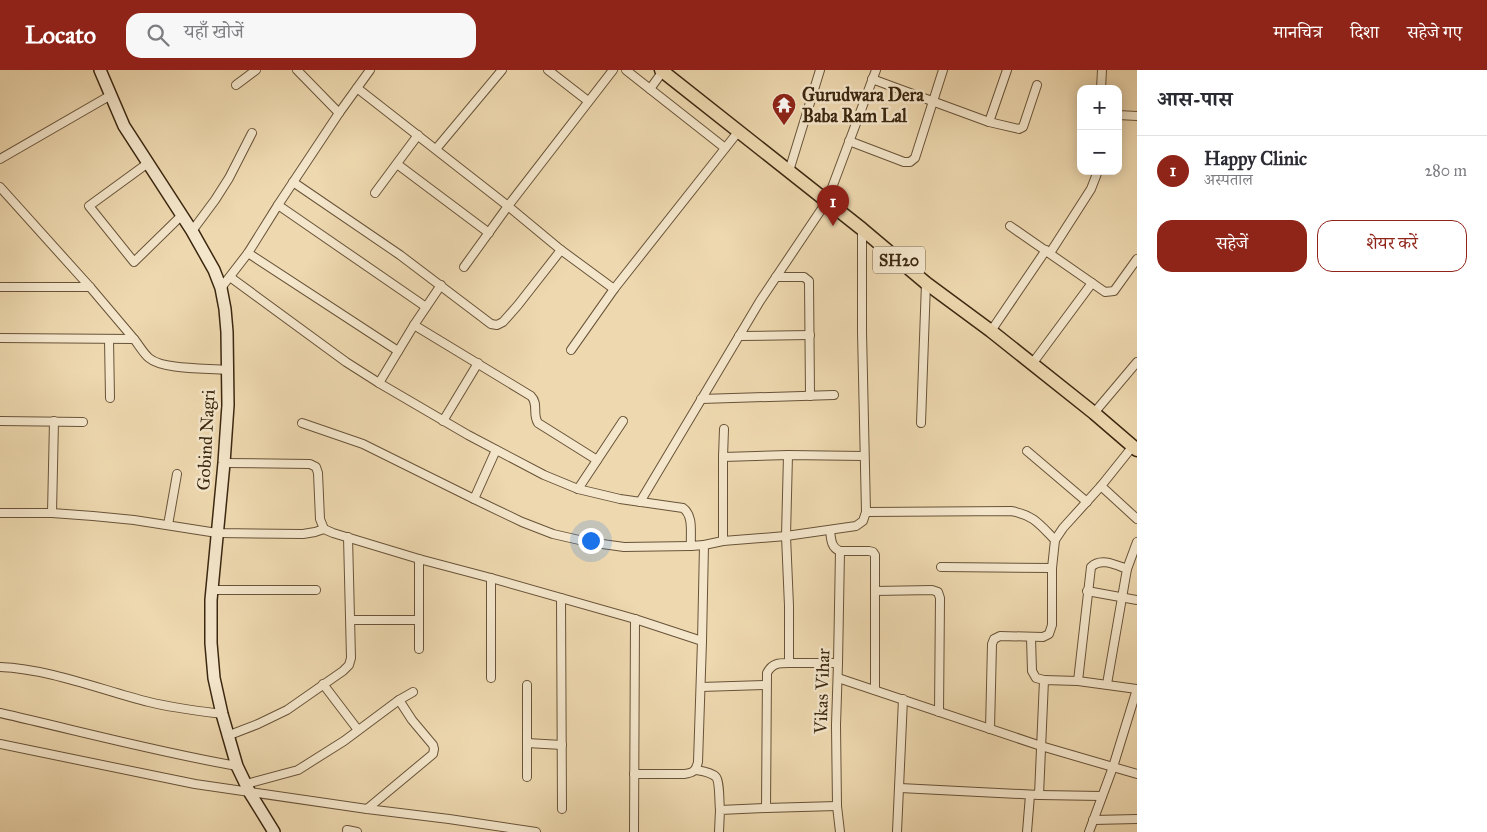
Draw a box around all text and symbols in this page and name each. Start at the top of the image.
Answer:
search box [126,13,476,58]
text: Locato [25,20,96,50]
text: यहाँ खोजें [184,20,244,43]
icon: search [144,21,172,49]
text: मानचित्र [1274,21,1322,43]
text: दिशा [1350,21,1379,43]
text: सहेजे गए [1407,21,1462,43]
place label: Gurudwara Dera Baba Ram Lal [802,84,924,127]
map controls [1077,85,1122,175]
button: + [1077,85,1122,130]
text: आस-पास [1157,86,1232,112]
temple icon: Gurudwara Dera Baba Ram Lal [771,92,797,126]
button: − [1077,130,1122,175]
text: Happy Clinic [1204,147,1307,170]
text: 1 [1170,161,1176,180]
text: 280 m [1424,161,1467,180]
text: अस्पताल [1204,170,1253,189]
pin: 1 [817,185,849,226]
button: सहेजें [1157,220,1307,272]
button: शेयर करें [1317,220,1467,272]
road number: SH20 [873,246,925,274]
street label: Gobind Nagri [192,389,221,491]
your location [578,528,604,554]
street label: Vikas Vihar [809,648,834,735]

